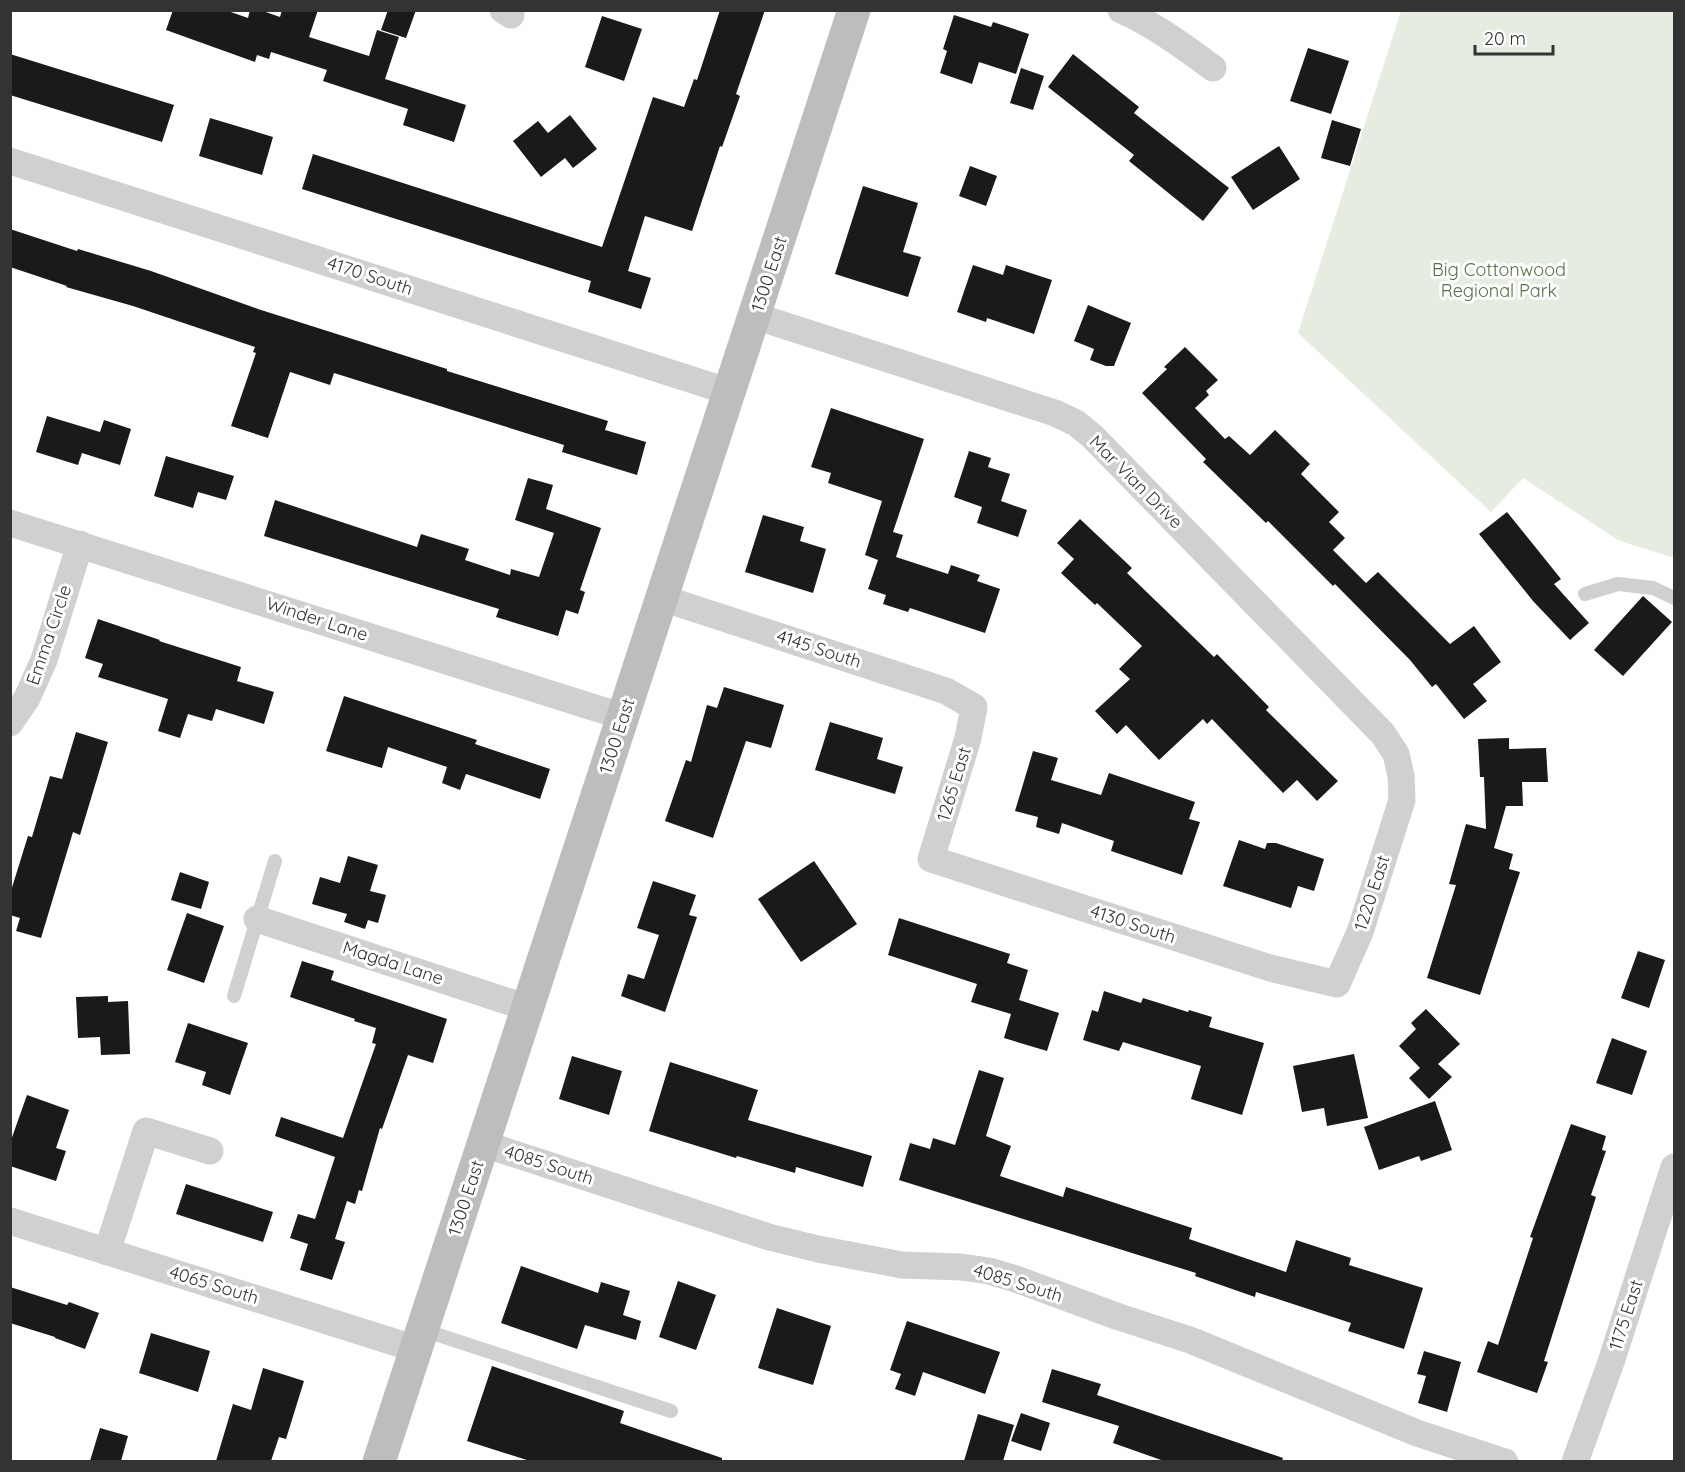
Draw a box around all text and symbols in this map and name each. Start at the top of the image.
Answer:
scale bar [1475,18,1553,56]
text: 20 m [1484,27,1526,50]
street label: 1300 East [746,233,792,315]
street label: 4170 South [325,251,416,300]
park label: Big Cottonwood Regional Park [1432,258,1566,302]
street label: Mar Vian Drive [1085,430,1188,533]
street label: Emma Circle [21,582,76,688]
street label: Winder Lane [263,591,371,646]
street label: 4145 South [774,624,864,673]
street label: 1300 East [594,695,640,777]
street label: 1265 East [931,744,976,824]
street label: 1220 East [1349,852,1394,933]
street label: 4130 South [1087,899,1179,948]
street label: Magda Lane [340,935,446,990]
street label: 4085 South [502,1139,597,1190]
street label: 1300 East [443,1157,489,1239]
street label: 4085 South [971,1258,1066,1307]
street label: 4065 South [167,1260,262,1309]
street label: 1175 East [1603,1277,1648,1353]

